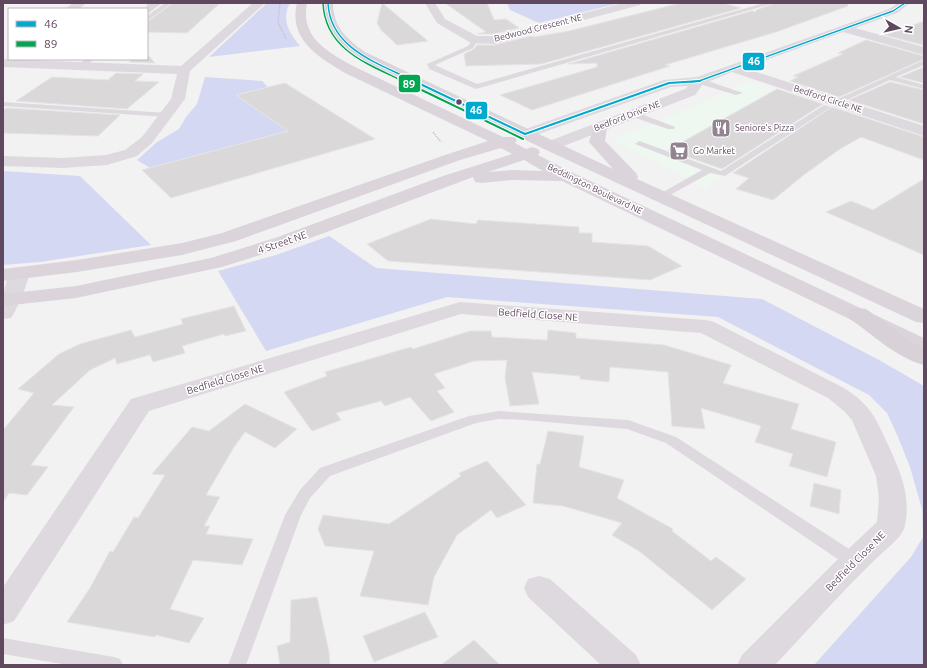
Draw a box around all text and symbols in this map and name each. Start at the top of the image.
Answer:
legend [8,8,148,60]
north arrow [879,8,919,48]
street label: Bedwood Crescent NE [493,12,583,44]
text: 46 [44,17,58,30]
text: N [902,24,915,34]
text: 89 [44,37,58,50]
line badge: 46 [742,52,765,71]
text: 46 [748,55,760,67]
line badge: 89 [398,74,421,93]
text: 89 [403,78,415,90]
street label: Bedford Circle NE [792,83,864,115]
unlabelled marker [454,97,464,107]
street label: Bedford Drive NE [592,99,662,133]
line badge: 46 [465,101,488,120]
text: 46 [470,104,482,116]
restaurant icon: Seniore's Pizza [710,117,732,139]
place label: Seniore's Pizza [735,123,794,133]
supermarket icon: Go Market [668,140,690,162]
place label: Go Market [693,146,736,156]
street label: Beddington Boulevard NE [546,162,644,216]
street label: 4 Street NE [256,229,308,256]
street label: Bedfield Close NE [498,306,579,323]
street label: Bedfield Close NE [185,362,265,396]
street label: Bedfield Close NE [823,529,888,593]

